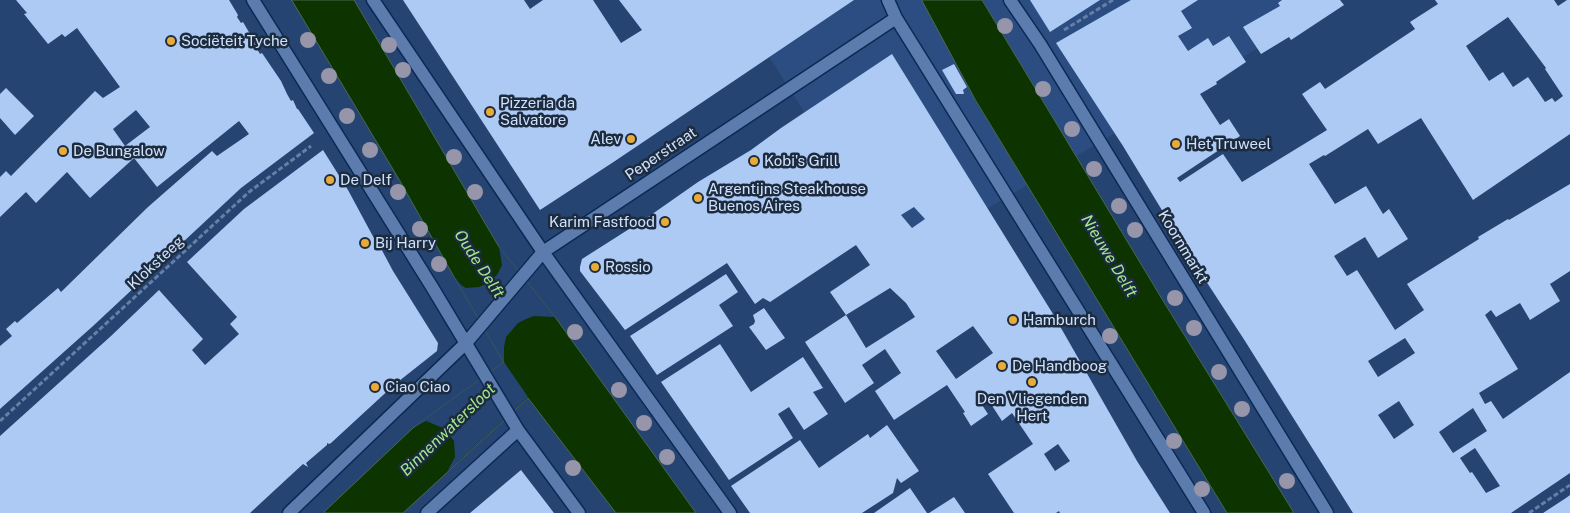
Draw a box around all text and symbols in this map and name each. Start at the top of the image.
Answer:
place label: Sociëteit Tyche [181,32,288,50]
marker: Sociëteit Tyche [165,35,177,47]
place label: Pizzeria da Salvatore [500,94,575,129]
marker: Pizzeria da Salvatore [484,106,496,118]
street label: Peperstraat [622,124,700,184]
place label: Alev [590,130,621,148]
marker: Alev [625,133,637,145]
place label: Het Truweel [1186,135,1271,153]
marker: Het Truweel [1170,138,1182,150]
place label: De Bungalow [73,142,165,160]
marker: De Bungalow [57,145,69,157]
place label: Kobi's Grill [764,152,838,170]
marker: Kobi's Grill [748,155,760,167]
place label: De Delf [340,171,392,189]
marker: De Delf [324,174,336,186]
place label: Argentijns Steakhouse Buenos Aires [708,180,866,215]
marker: Argentijns Steakhouse Buenos Aires [692,192,704,204]
street label: Koornmarkt [1154,207,1212,287]
water label: Nieuwe Delft [1077,211,1141,301]
place label: Karim Fastfood [549,213,655,231]
marker: Karim Fastfood [659,216,671,228]
water label: Oude Delft [450,226,508,302]
street label: Kloksteeg [124,232,188,294]
place label: Bij Harry [375,234,436,252]
marker: Bij Harry [359,237,371,249]
place label: Rossio [605,258,651,276]
marker: Rossio [589,261,601,273]
place label: Hamburch [1023,311,1096,329]
marker: Hamburch [1007,314,1019,326]
place label: De Handboog [1012,357,1107,375]
marker: De Handboog [996,360,1008,372]
marker: Den Vliegenden Hert [1026,376,1038,388]
place label: Ciao Ciao [385,378,450,396]
water label: Binnenwatersloot [396,380,500,480]
marker: Ciao Ciao [369,381,381,393]
place label: Den Vliegenden Hert [977,390,1087,425]

